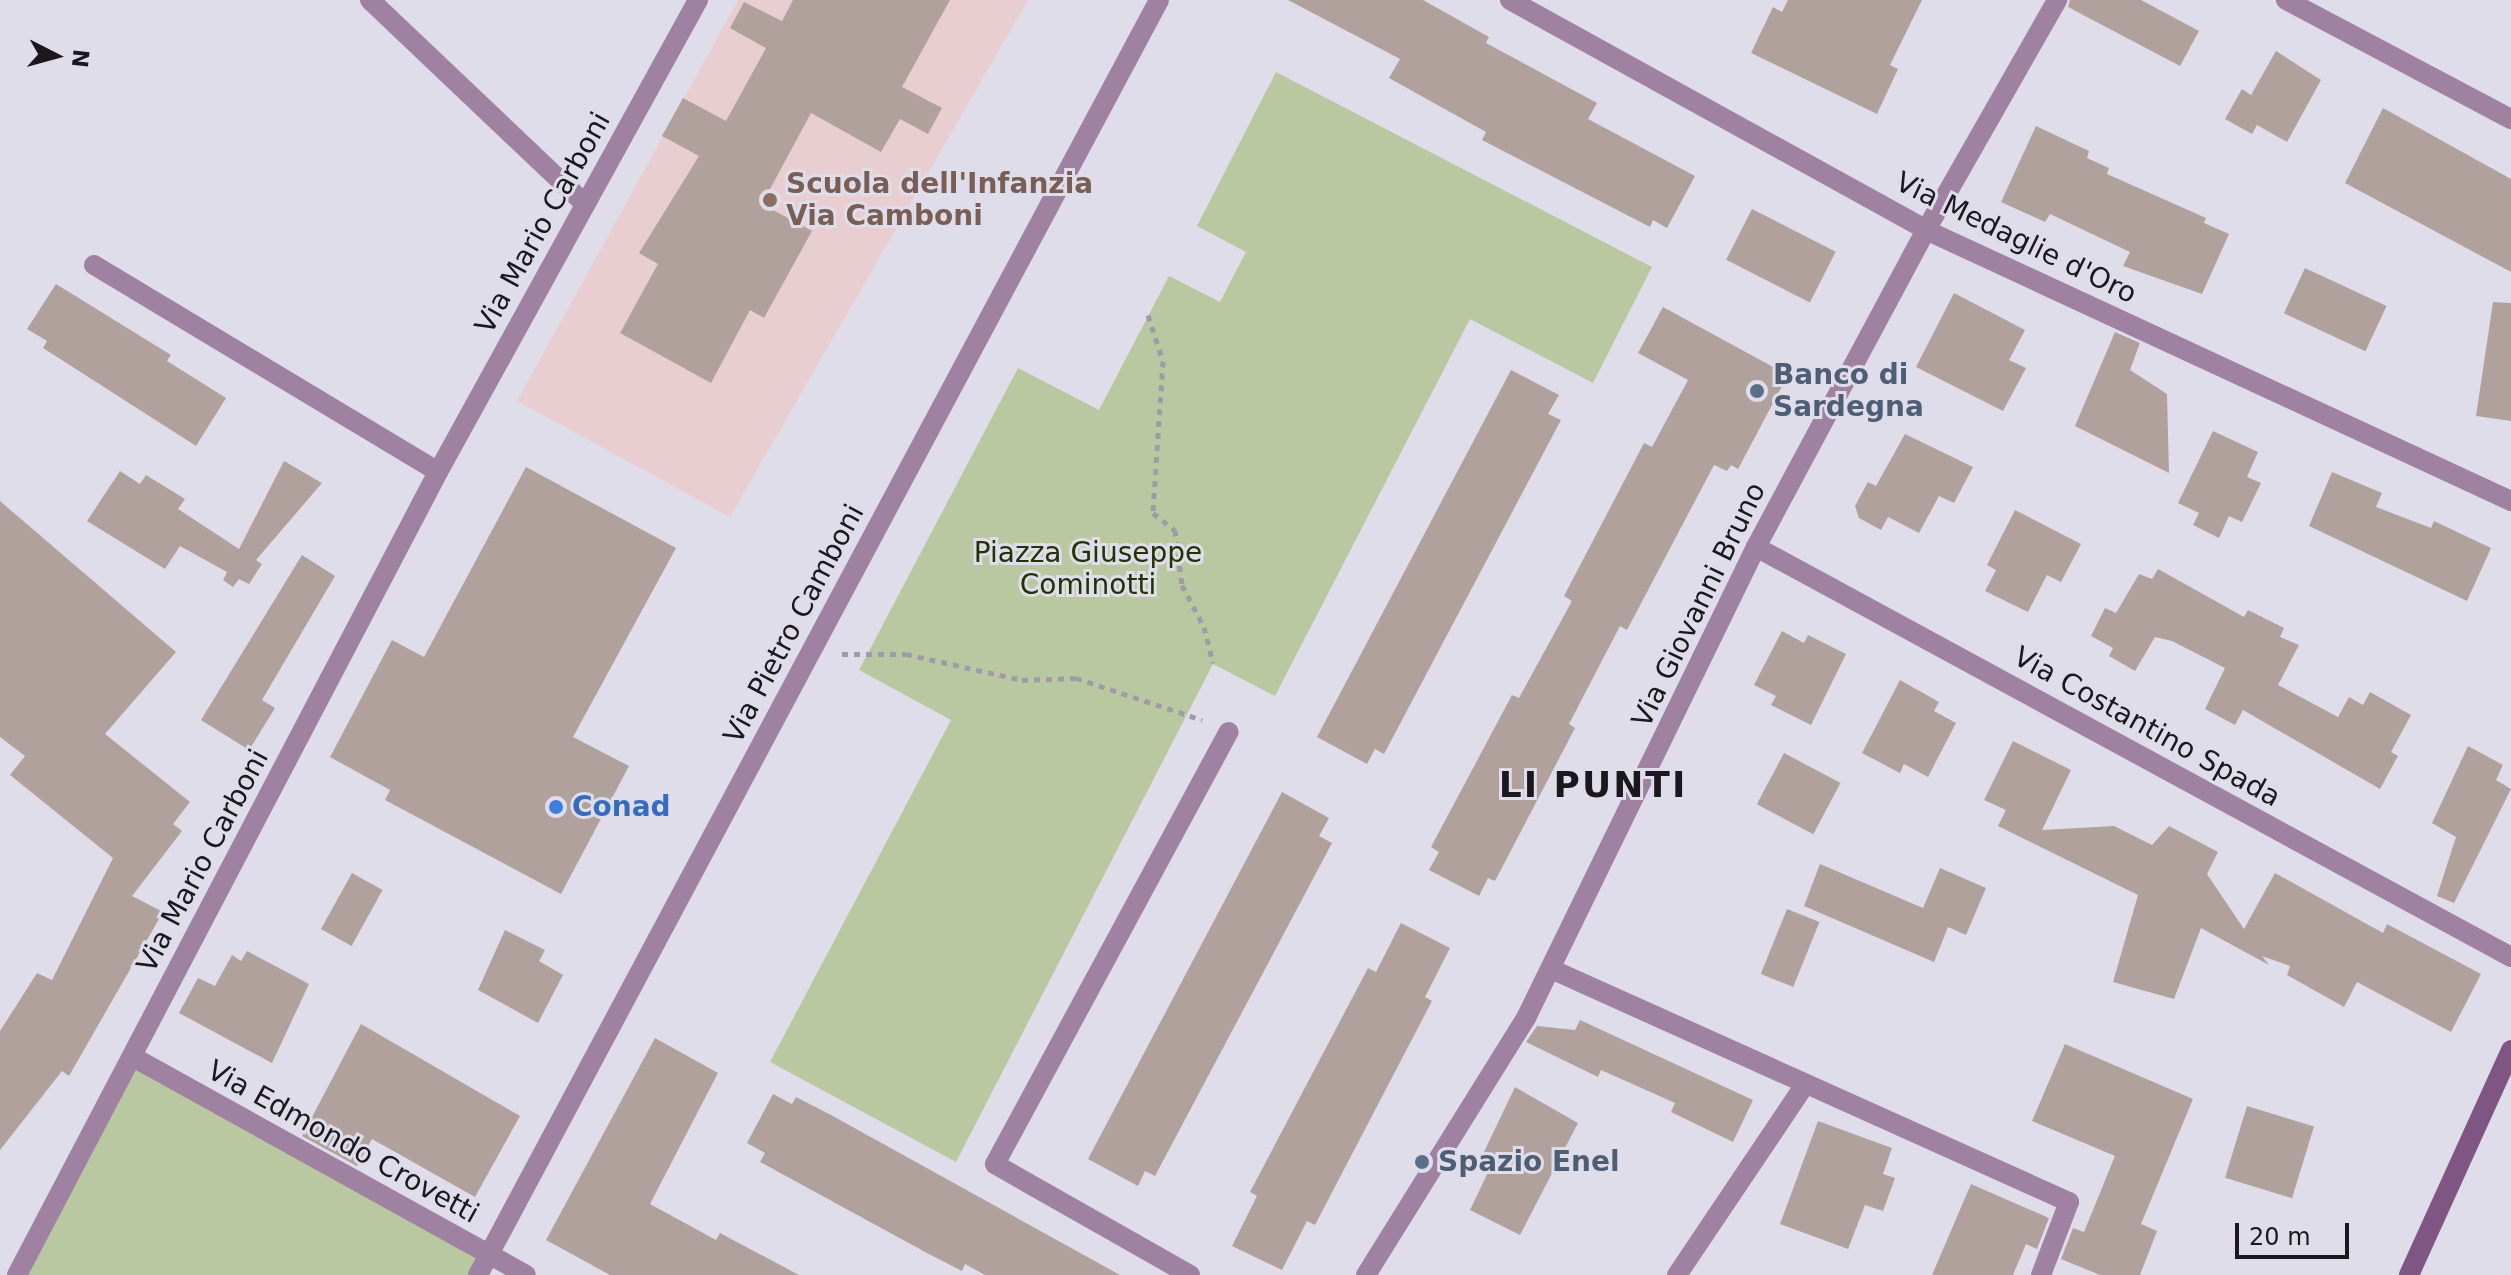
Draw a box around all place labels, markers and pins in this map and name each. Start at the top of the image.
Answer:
place label: Scuola dell'Infanzia Via Camboni [786,167,1093,233]
marker: Scuola dell'Infanzia Via Camboni [761,191,779,209]
place label: Banco di Sardegna [1773,358,1924,424]
marker: Banco di Sardegna [1748,382,1766,400]
place label: Conad [572,790,671,824]
marker: Conad [547,798,565,816]
place label: Spazio Enel [1438,1145,1620,1179]
marker: Spazio Enel [1413,1153,1431,1171]

